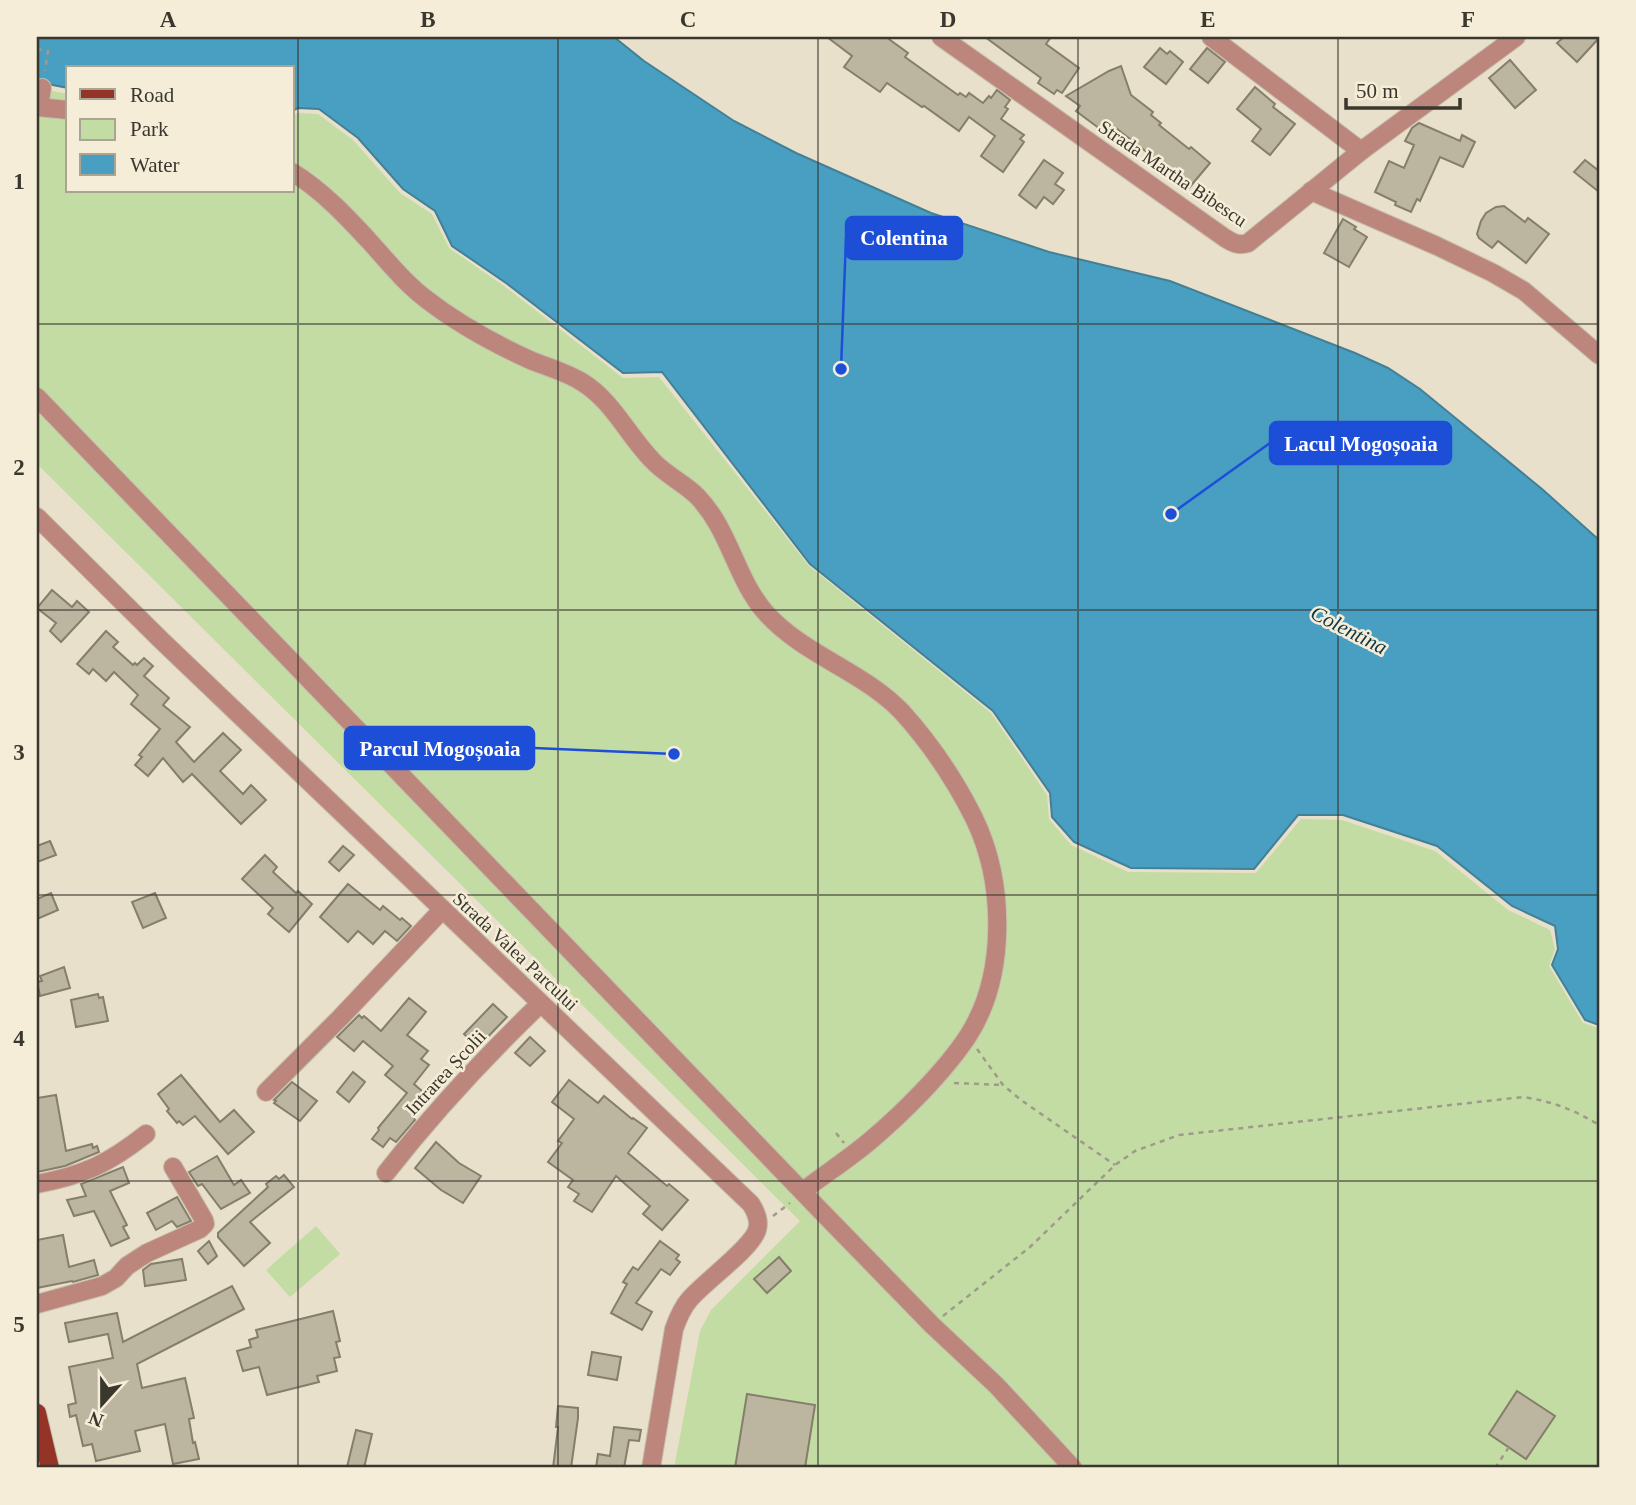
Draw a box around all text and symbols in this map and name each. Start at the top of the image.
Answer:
text: A [160,7,177,32]
text: B [420,7,436,32]
text: C [680,7,696,32]
text: D [940,7,956,32]
text: E [1200,7,1216,32]
text: F [1461,7,1475,32]
legend [66,66,294,192]
scale bar [1346,66,1459,110]
text: 50 m [1356,79,1399,103]
text: Road [130,83,175,107]
street label: Strada Martha Bibescu [1095,116,1251,231]
text: Park [130,117,169,141]
text: Water [130,153,180,177]
text: 1 [13,169,25,194]
callout: Colentina [846,217,962,259]
text: Colentina [860,226,948,250]
callout: Lacul Mogoșoaia [1270,422,1451,464]
text: Lacul Mogoșoaia [1284,432,1438,457]
text: 2 [13,455,25,480]
water label: Colentina [1307,601,1391,659]
callout: Parcul Mogoșoaia [345,727,534,769]
text: Parcul Mogoșoaia [359,737,521,762]
text: 3 [13,740,25,765]
street label: Strada Valea Parcului [449,888,583,1015]
text: 4 [13,1026,25,1051]
street label: Intrarea Școlii [401,1026,490,1119]
text: 5 [13,1312,25,1337]
north arrow [66,1368,136,1438]
text: N [86,1407,106,1432]

